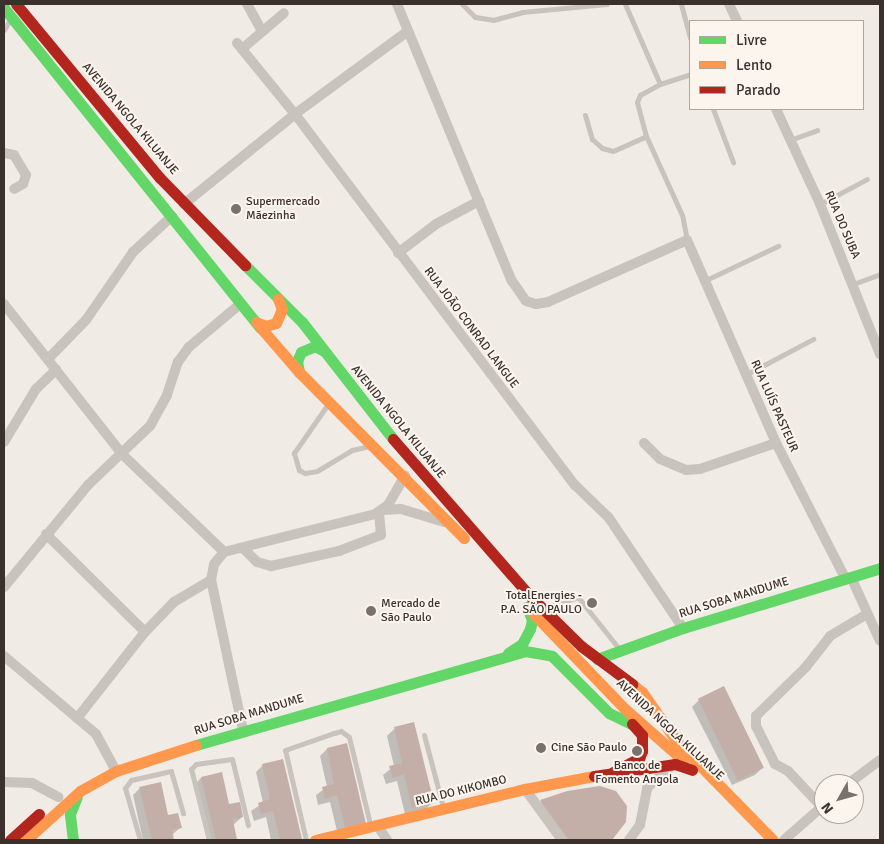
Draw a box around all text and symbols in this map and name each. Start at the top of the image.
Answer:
legend [689,20,864,110]
text: Livre [736,31,767,49]
text: Lento [736,56,772,74]
street label: AVENIDA NGOLA KILUANJE [79,60,181,178]
text: Parado [736,81,781,99]
street label: RUA DO SUBA [821,189,863,261]
place label: Supermercado Mãezinha [246,195,320,223]
marker: Supermercado Mãezinha [230,203,242,215]
street label: RUA JOÃO CONRAD LANGUE [421,265,521,391]
street label: RUA LUÍS PASTEUR [747,358,801,454]
street label: AVENIDA NGOLA KILUANJE [348,362,448,482]
street label: RUA SOBA MANDUME [677,574,791,622]
place label: TotalEnergies - P.A. SÃO PAULO [501,589,582,617]
place label: Mercado de São Paulo [381,597,440,625]
marker: TotalEnergies - P.A. SÃO PAULO [586,597,598,609]
marker: Mercado de São Paulo [365,605,377,617]
street label: AVENIDA NGOLA KILUANJE [613,676,727,784]
street label: RUA SOBA MANDUME [192,691,306,739]
place label: Cine São Paulo [551,741,627,755]
marker: Cine São Paulo [535,742,547,754]
marker: Banco de Fomento Angola [631,745,643,757]
place label: Banco de Fomento Angola [595,759,679,787]
street label: RUA DO KIKOMBO [414,773,508,809]
north arrow [814,774,864,824]
text: N [818,799,837,817]

